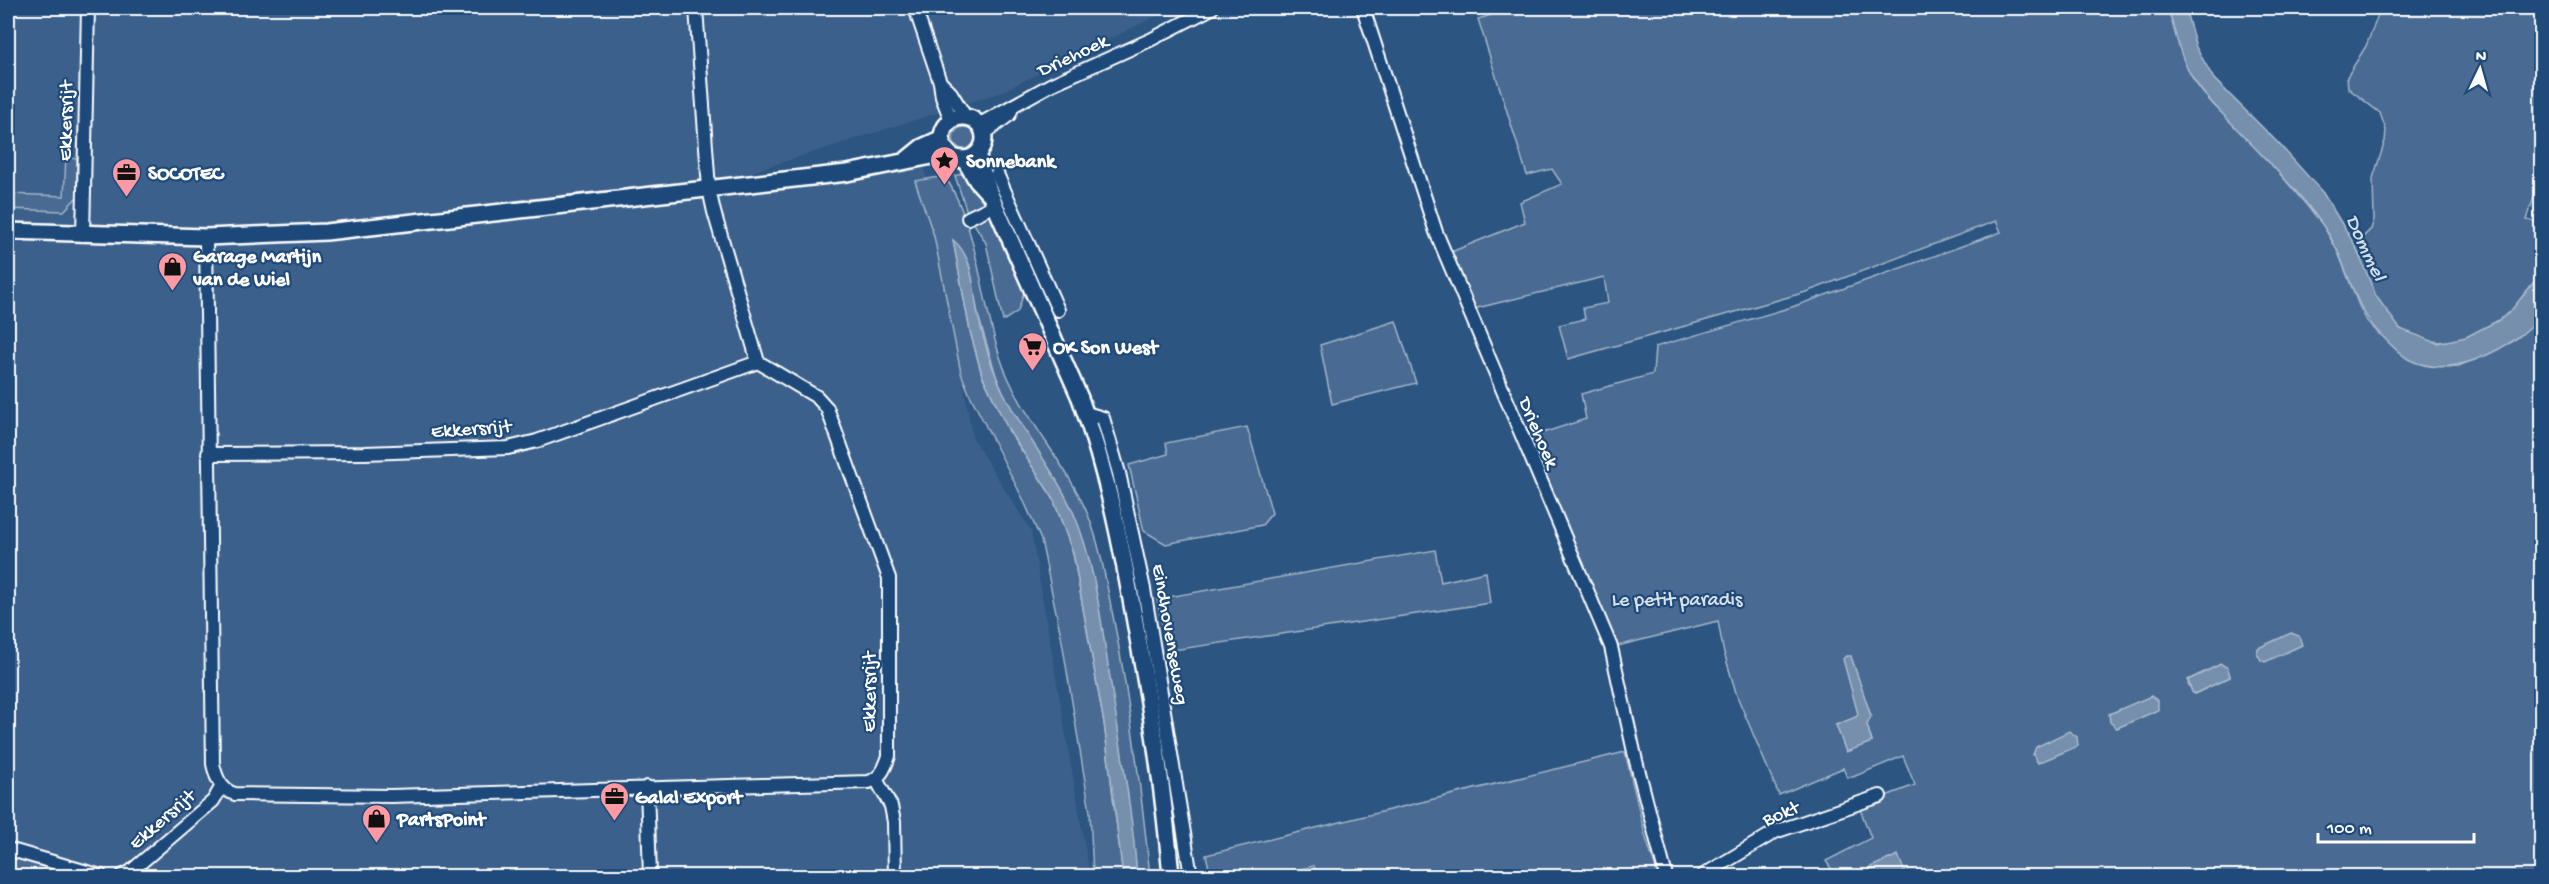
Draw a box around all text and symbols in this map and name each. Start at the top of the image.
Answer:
street label: Driehoek [1033,30,1114,84]
north arrow [2450,39,2510,99]
text: N [2475,48,2488,68]
street label: Ekkersrijt [55,79,80,161]
place icon: Sonnebank [929,144,961,186]
place label: Sonnebank [966,152,1057,175]
office icon: SOCOTEC [111,156,143,198]
place label: SOCOTEC [148,164,225,187]
water label: Dommel [2338,212,2391,287]
place label: Garage Martijn van de Wiel [192,247,322,293]
shop icon: Garage Martijn van de Wiel [156,250,188,292]
supermarket icon: OK Son West [1016,330,1048,372]
place label: OK Son West [1053,338,1159,361]
street label: Driehoek [1511,392,1563,474]
street label: Ekkersrijt [430,416,514,445]
street label: Eindhovenseweg [1145,562,1192,707]
park label: Le petit paradis [1612,590,1743,613]
street label: Ekkersrijt [860,650,883,732]
office icon: Galal Export [598,780,630,822]
street label: Ekkersrijt [125,784,203,856]
place label: Galal Export [635,788,744,811]
street label: Bokt [1759,797,1805,834]
shop icon: PartsPoint [360,802,392,844]
scale bar [2318,806,2474,844]
place label: PartsPoint [396,810,487,833]
text: 100 m [2326,819,2372,840]

